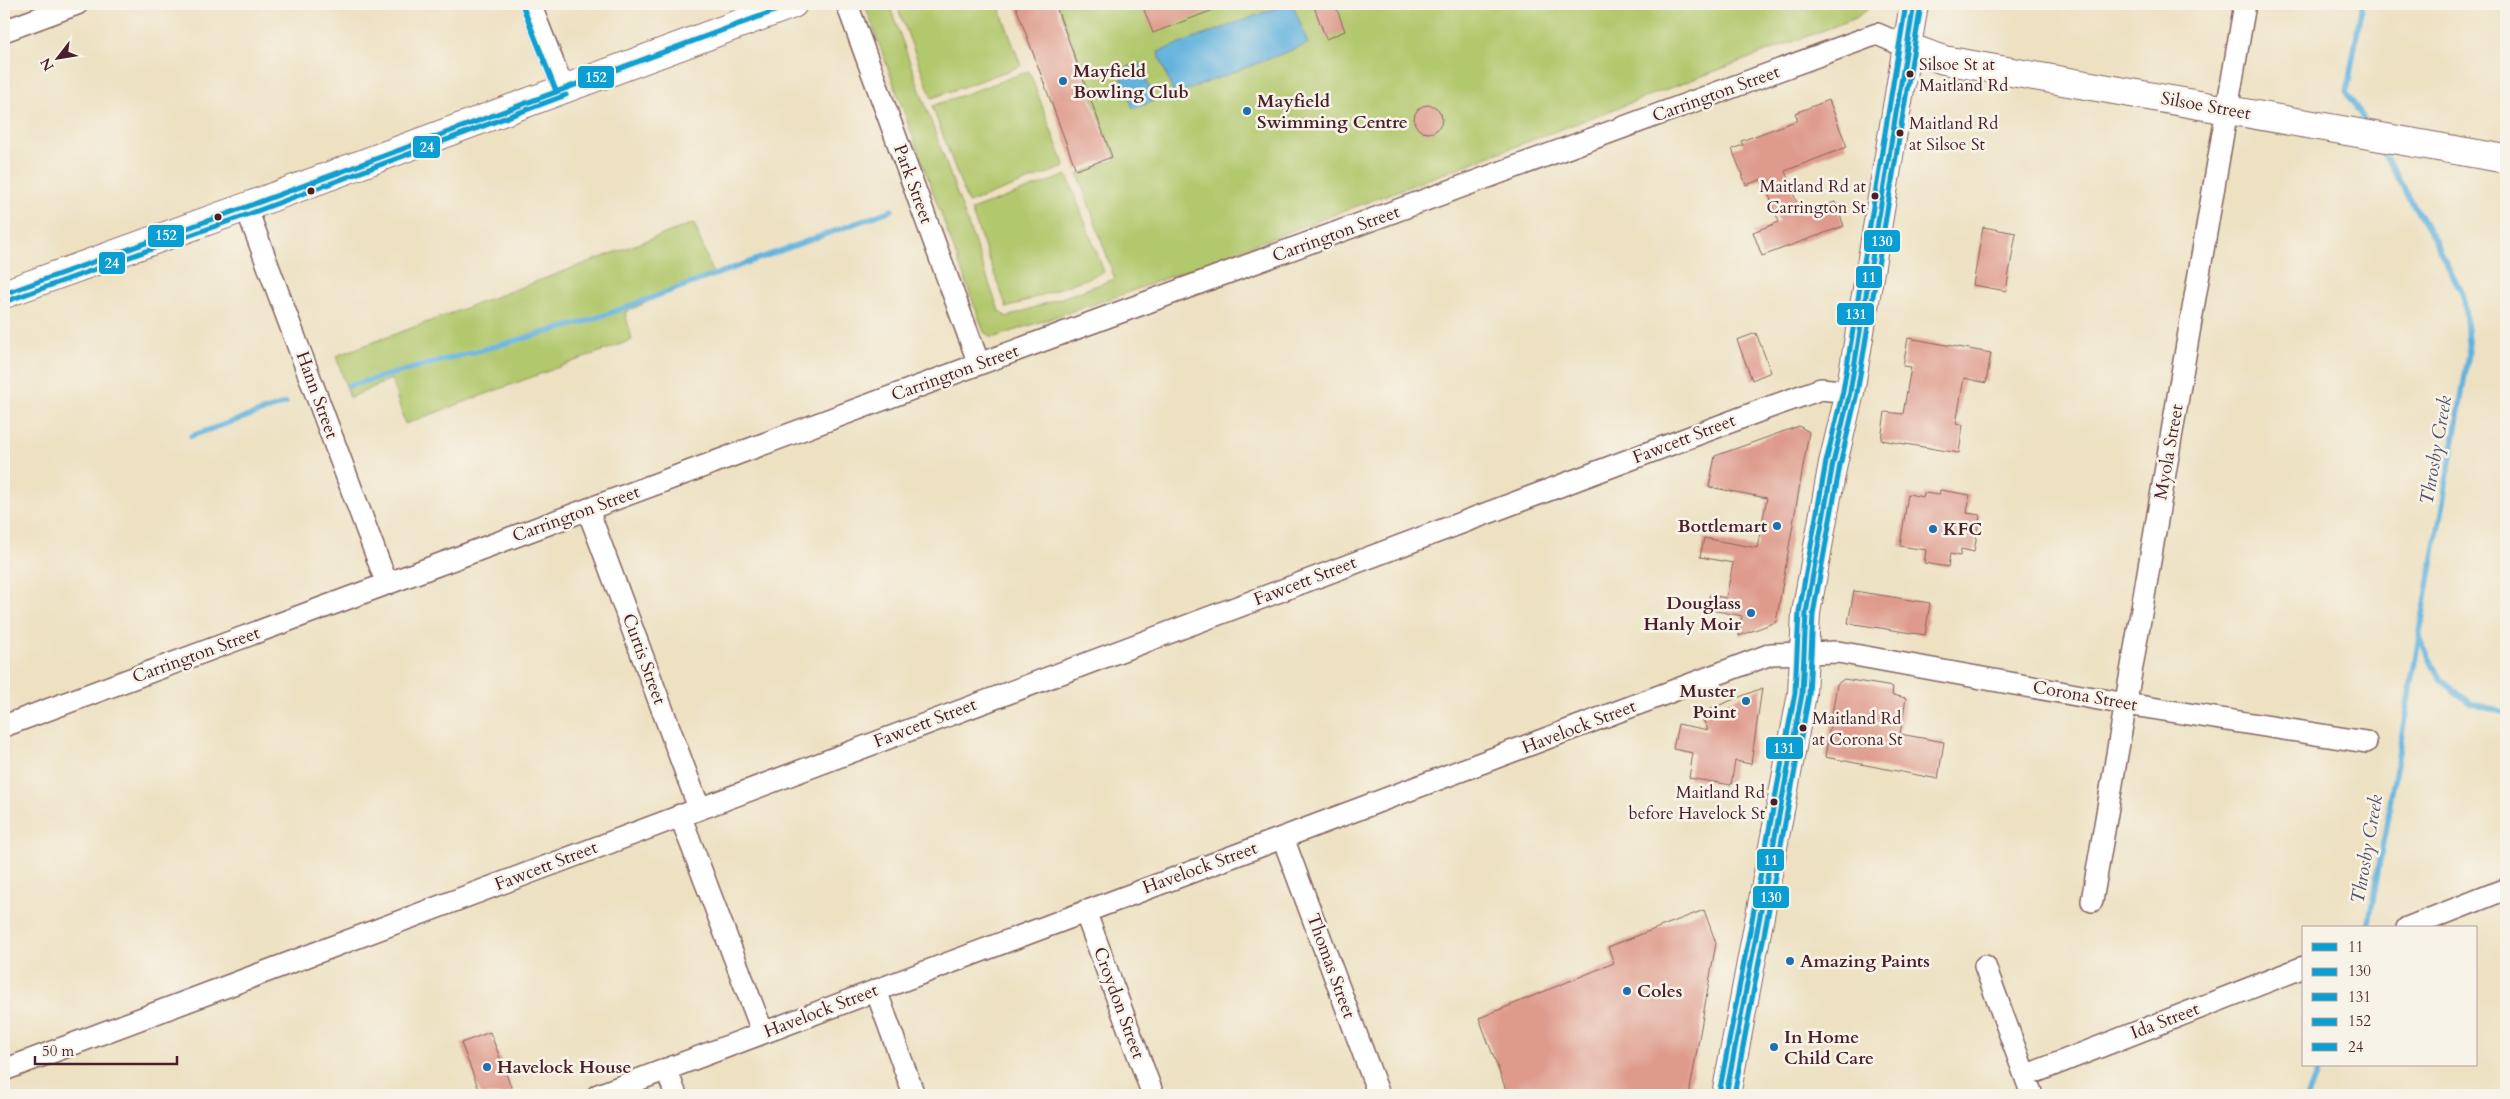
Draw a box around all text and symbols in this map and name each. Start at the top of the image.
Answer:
north arrow [32,32,82,82]
place label: Silsoe St at Maitland Rd [1919,53,2008,97]
text: N [36,54,59,75]
place label: Mayfield Bowling Club [1073,59,1189,105]
street label: Carrington Street [1649,59,1783,129]
line badge: 152 [577,65,615,89]
text: 152 [585,68,607,87]
marker: Silsoe St at Maitland Rd [1905,69,1915,79]
marker: Mayfield Bowling Club [1057,75,1069,87]
street label: Silsoe Street [2159,86,2253,126]
place label: Mayfield Swimming Centre [1257,89,1408,135]
marker: Mayfield Swimming Centre [1241,105,1253,117]
place label: Maitland Rd at Silsoe St [1909,112,1998,156]
marker: Maitland Rd at Silsoe St [1895,128,1905,138]
line badge: 24 [412,135,441,159]
text: 24 [420,138,434,157]
street label: Park Street [887,141,939,227]
place label: Maitland Rd at Carrington St [1759,175,1867,219]
unlabelled marker [306,186,316,196]
marker: Maitland Rd at Carrington St [1870,191,1880,201]
street label: Carrington Street [1269,199,1403,269]
unlabelled marker [213,212,223,222]
line badge: 152 [147,224,185,248]
text: 152 [155,226,177,245]
line badge: 130 [1863,229,1901,253]
text: 130 [1871,232,1893,251]
line badge: 24 [98,251,126,275]
text: 24 [105,254,119,273]
line badge: 11 [1855,265,1883,289]
text: 11 [1862,268,1876,287]
line badge: 131 [1836,302,1875,326]
text: 131 [1845,305,1867,324]
street label: Carrington Street [888,338,1022,408]
street label: Hann Street [290,348,344,443]
water label: Throsby Creek [2414,393,2458,506]
street label: Myola Street [2148,402,2190,502]
street label: Fawcett Street [1629,408,1739,470]
street label: Carrington Street [509,479,643,549]
place label: Bottlemart [1678,514,1768,539]
place label: KFC [1943,517,1982,542]
marker: Bottlemart [1771,520,1783,532]
marker: KFC [1927,523,1939,535]
street label: Fawcett Street [1250,550,1360,612]
place label: Douglass Hanly Moir [1643,591,1742,637]
marker: Douglass Hanly Moir [1745,607,1757,619]
street label: Curtis Street [616,610,672,708]
street label: Carrington Street [129,620,263,690]
street label: Corona Street [2031,674,2140,718]
place label: Muster Point [1680,679,1737,725]
street label: Fawcett Street [870,692,980,754]
street label: Havelock Street [1518,694,1640,760]
marker: Muster Point [1740,695,1752,707]
place label: Maitland Rd at Corona St [1812,707,1903,751]
marker: Maitland Rd at Corona St [1798,723,1808,733]
line badge: 131 [1765,736,1804,760]
text: 131 [1773,739,1795,758]
place label: Maitland Rd before Havelock St [1629,781,1766,825]
water label: Throsby Creek [2345,792,2389,905]
marker: Maitland Rd before Havelock St [1769,797,1779,807]
street label: Fawcett Street [491,835,601,897]
street label: Havelock Street [1139,836,1261,900]
line badge: 11 [1756,848,1785,872]
text: 11 [1764,851,1778,870]
line badge: 130 [1752,885,1790,909]
text: 130 [1760,888,1782,907]
street label: Thomas Street [1300,910,1362,1022]
legend [2302,926,2478,1066]
text: 11 [2348,937,2363,957]
street label: Croydon Street [1087,944,1151,1063]
place label: Amazing Paints [1800,949,1930,974]
marker: Amazing Paints [1784,955,1796,967]
text: 130 [2348,961,2371,981]
street label: Havelock Street [760,978,882,1044]
place label: Coles [1637,979,1682,1004]
marker: Coles [1621,985,1633,997]
text: 131 [2348,987,2371,1007]
street label: Ida Street [2127,996,2203,1046]
text: 152 [2348,1011,2371,1031]
place label: In Home Child Care [1784,1025,1874,1071]
scale bar [35,1034,178,1066]
text: 24 [2348,1037,2364,1057]
text: 50 m [42,1041,74,1061]
marker: In Home Child Care [1768,1041,1780,1053]
place label: Havelock House [497,1055,631,1080]
marker: Havelock House [481,1061,493,1073]

